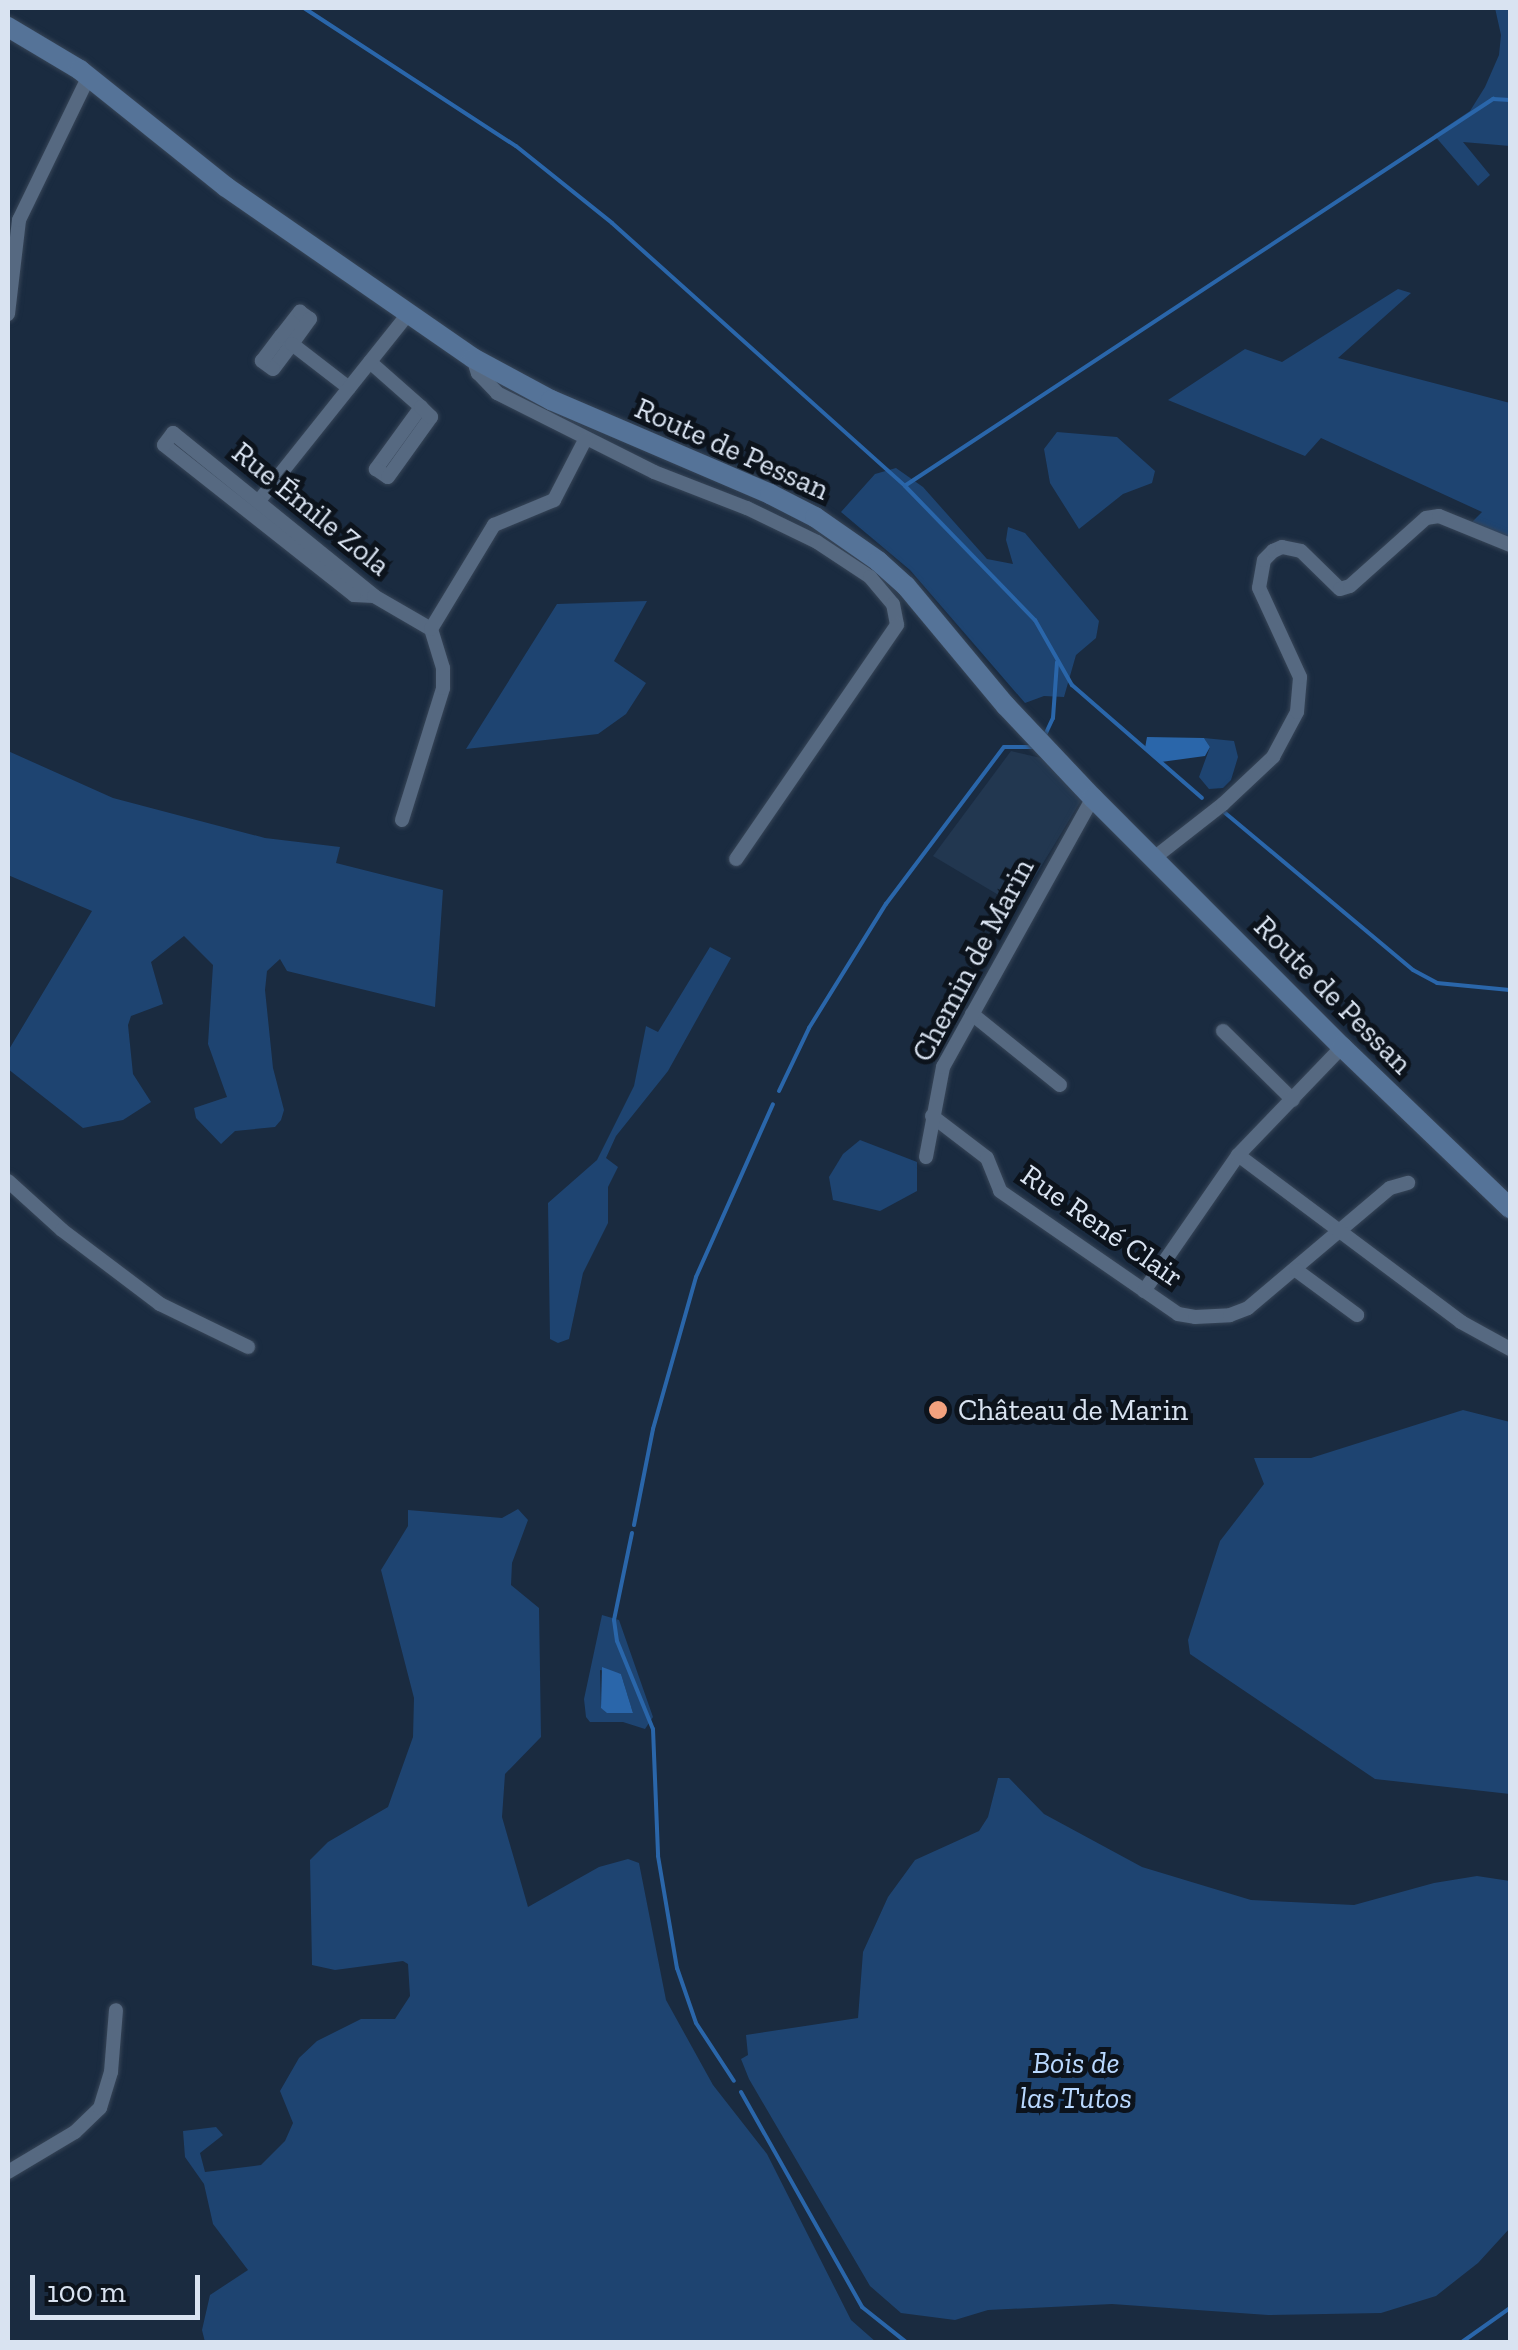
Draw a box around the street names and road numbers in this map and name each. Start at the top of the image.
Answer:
street label: Route de Pessan [629,390,835,508]
street label: Rue Émile Zola [225,435,397,583]
street label: Chemin de Marin [904,852,1042,1068]
street label: Route de Pessan [1247,909,1419,1081]
street label: Rue René Clair [1014,1157,1190,1295]

